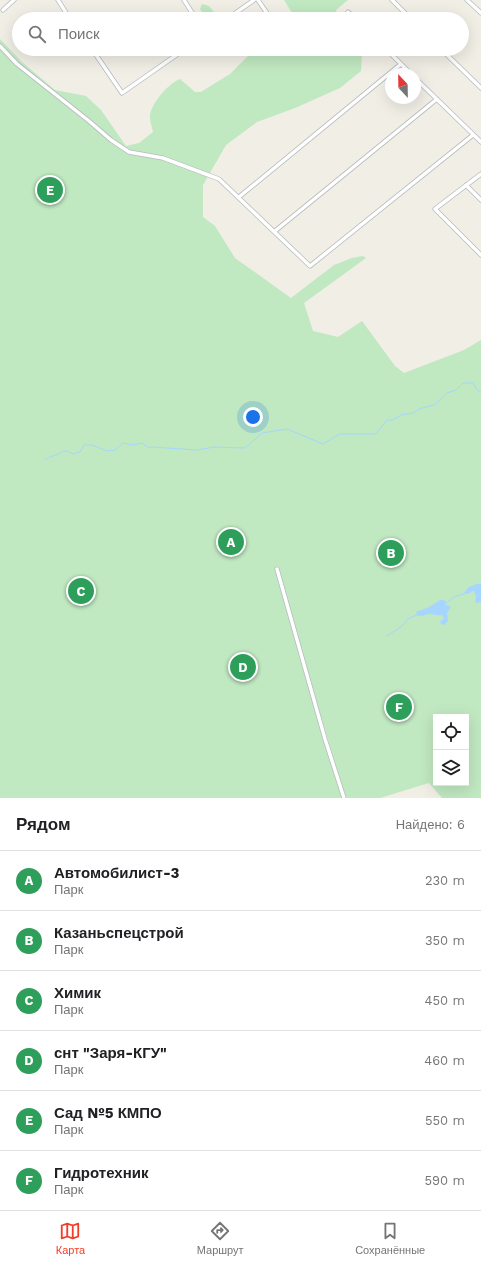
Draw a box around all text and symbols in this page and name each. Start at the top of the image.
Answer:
search box [12,12,469,56]
icon: search [26,23,48,45]
text: Поиск [58,25,100,43]
north arrow [385,68,421,104]
pin: E [37,175,63,205]
your location [243,407,263,427]
pin: A [218,527,244,557]
pin: B [378,538,404,568]
pin: C [68,576,94,606]
pin: D [230,652,256,682]
pin: F [386,692,412,722]
map controls [433,714,469,786]
button: locate [433,714,469,750]
button: layers [433,750,469,786]
text: Рядом [16,814,71,834]
text: Найдено: 6 [396,817,465,832]
text: Автомобилист-3 [54,864,179,882]
text: A [25,873,33,888]
text: 230 m [425,873,465,888]
text: Парк [54,882,84,897]
text: Казаньспецстрой [54,924,184,942]
text: B [25,933,33,948]
text: 350 m [425,933,465,948]
text: Парк [54,942,84,957]
text: Химик [54,984,101,1002]
text: C [25,993,33,1008]
text: 450 m [425,993,465,1008]
text: Парк [54,1002,84,1017]
text: снт "Заря-КГУ" [54,1044,167,1062]
text: D [24,1053,34,1068]
text: 460 m [424,1053,465,1068]
text: Парк [54,1062,84,1077]
text: Сад №5 КМПО [54,1104,162,1122]
text: E [25,1113,33,1128]
text: 550 m [425,1113,465,1128]
text: Парк [54,1122,84,1137]
text: Гидротехник [54,1164,148,1182]
text: F [25,1173,33,1188]
text: 590 m [425,1173,465,1188]
text: Парк [54,1182,84,1197]
tab: Карта [56,1220,85,1257]
tab: Маршрут [197,1220,244,1257]
tab: Сохранённые [355,1220,425,1257]

